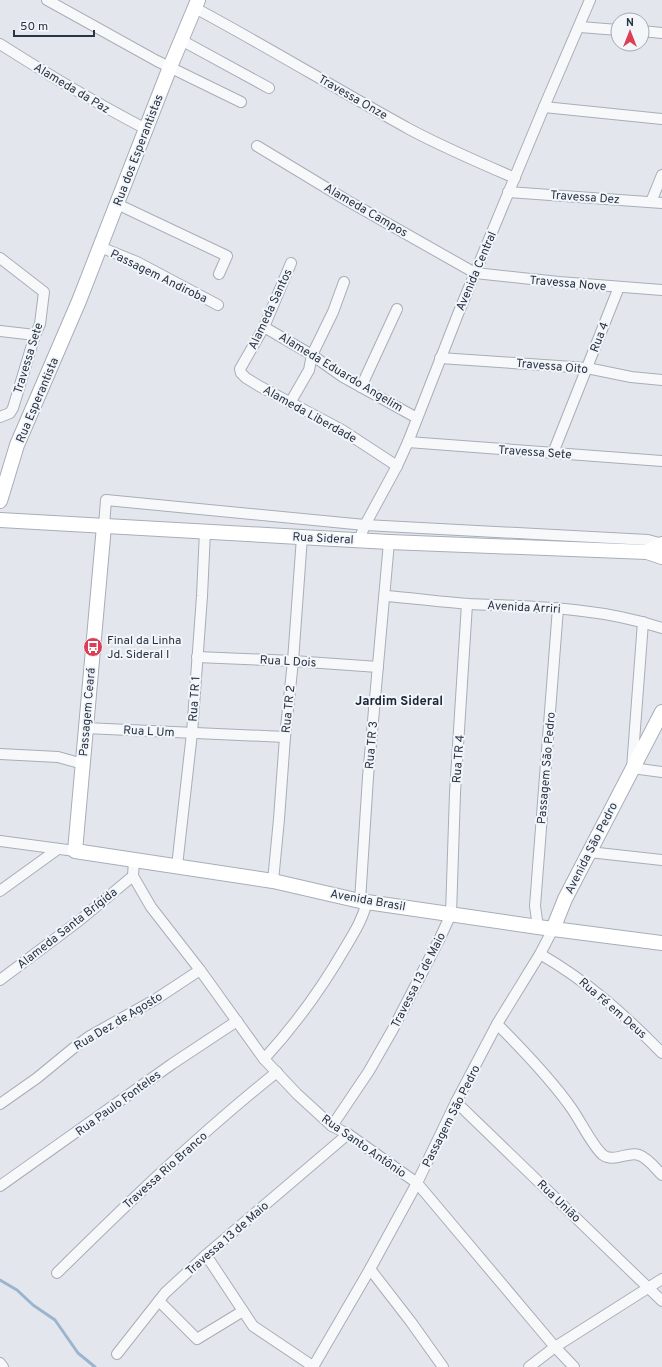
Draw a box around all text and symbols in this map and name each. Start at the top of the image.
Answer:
scale bar [14,12,94,38]
north arrow [610,12,650,52]
text: N [626,16,634,30]
text: 50 m [20,19,48,35]
street label: Alameda da Paz [30,60,113,118]
street label: Travessa Onze [315,72,390,124]
street label: Rua dos Esperantistas [110,92,168,208]
street label: Alameda Campos [321,180,410,241]
street label: Travessa Dez [550,188,620,208]
street label: Avenida Central [453,229,501,314]
street label: Passagem Andiroba [107,246,210,307]
street label: Alameda Santos [245,266,297,352]
street label: Travessa Nove [529,273,607,295]
street label: Rua 4 [587,320,613,355]
street label: Travessa Sete [11,321,47,396]
street label: Alameda Eduardo Angelim [275,329,406,416]
street label: Rua Esperantista [13,355,63,445]
street label: Travessa Oito [515,356,589,378]
street label: Alameda Liberdade [260,382,359,447]
street label: Travessa Sete [498,442,572,464]
street label: Rua Sideral [292,529,354,549]
street label: Avenida Arriri [487,598,561,618]
place label: Final da Linha Jd. Sideral I [107,633,181,663]
bus stop icon: Final da Linha Jd. Sideral I [82,636,104,658]
street label: Rua L Dois [259,653,317,671]
street label: Passagem Ceará [76,667,100,757]
street label: Rua TR 1 [185,676,205,722]
street label: Rua TR 2 [279,684,299,734]
district label: Jardim Sideral [355,694,443,710]
street label: Passagem São Pedro [534,711,560,825]
street label: Rua TR 3 [362,720,382,770]
street label: Rua L Um [123,723,175,741]
street label: Rua TR 4 [449,734,469,784]
street label: Avenida São Pedro [562,800,622,897]
street label: Alameda Santa Brígida [14,885,121,973]
street label: Avenida Brasil [329,886,407,915]
street label: Travessa 13 de Maio [388,930,450,1031]
street label: Rua Fé em Deus [575,975,650,1043]
street label: Rua Dez de Agosto [71,989,166,1055]
street label: Passagem São Pedro [419,1062,485,1170]
street label: Rua Paulo Fonteles [73,1067,164,1140]
street label: Rua Santo Antônio [318,1112,409,1182]
street label: Travessa Rio Branco [120,1128,212,1213]
street label: Rua União [533,1177,584,1227]
street label: Travessa 13 de Maio [183,1198,273,1279]

